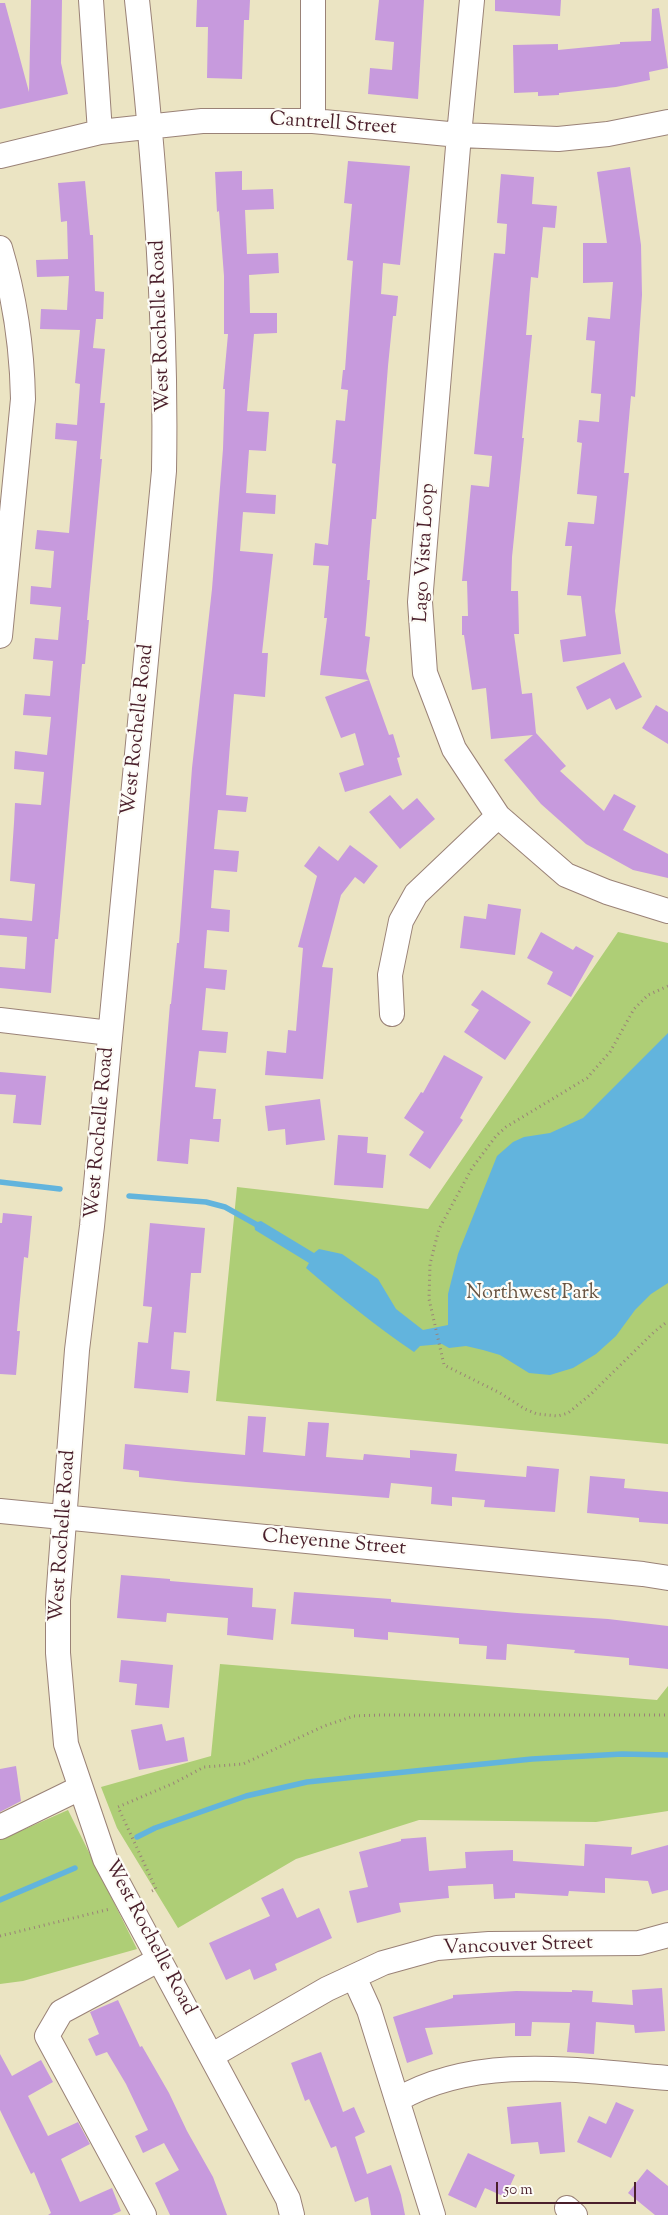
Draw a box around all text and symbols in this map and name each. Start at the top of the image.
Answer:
street label: Cantrell Street [269,109,397,141]
street label: West Rochelle Road [147,239,177,413]
street label: Lago Vista Loop [410,483,442,623]
street label: West Rochelle Road [118,643,160,817]
street label: West Rochelle Road [82,1046,120,1220]
park label: Northwest Park [466,1283,600,1307]
street label: West Rochelle Road [46,1449,82,1623]
street label: Cheyenne Street [261,1526,407,1562]
street label: West Rochelle Road [98,1856,200,2020]
street label: Vancouver Street [443,1932,593,1962]
scale bar [498,2172,638,2204]
text: 50 m [504,2180,533,2201]

